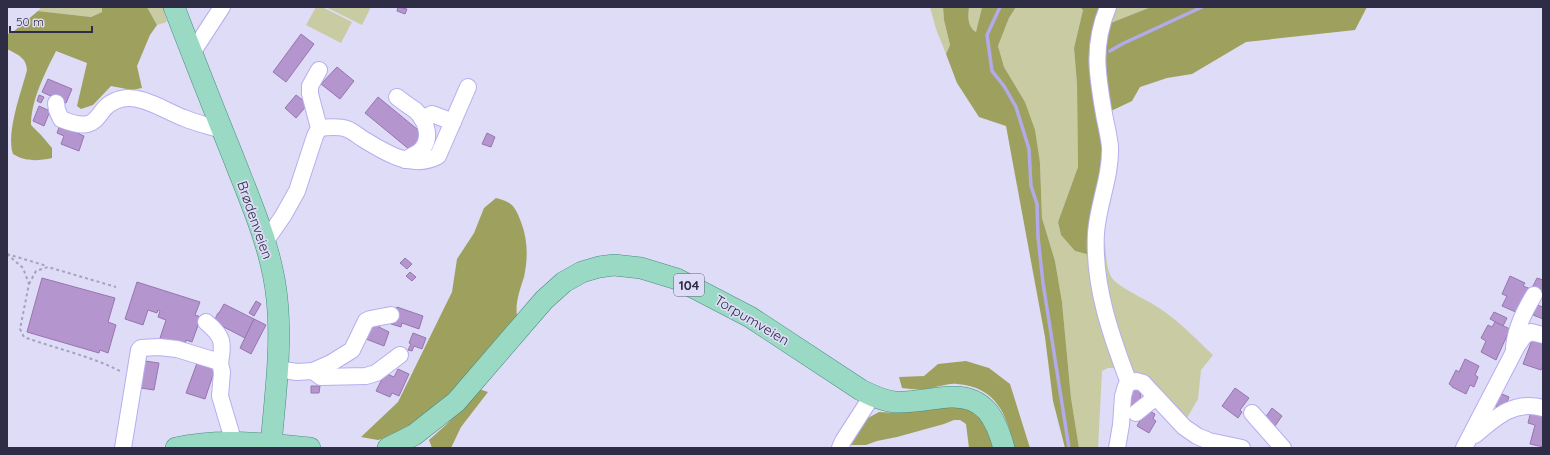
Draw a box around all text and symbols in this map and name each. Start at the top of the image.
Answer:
scale bar [10,8,92,34]
text: 50 m [16,14,44,29]
street label: Brødenveien [233,178,277,262]
road number: 104 [674,274,704,296]
street label: Torpumveien [711,291,793,349]

